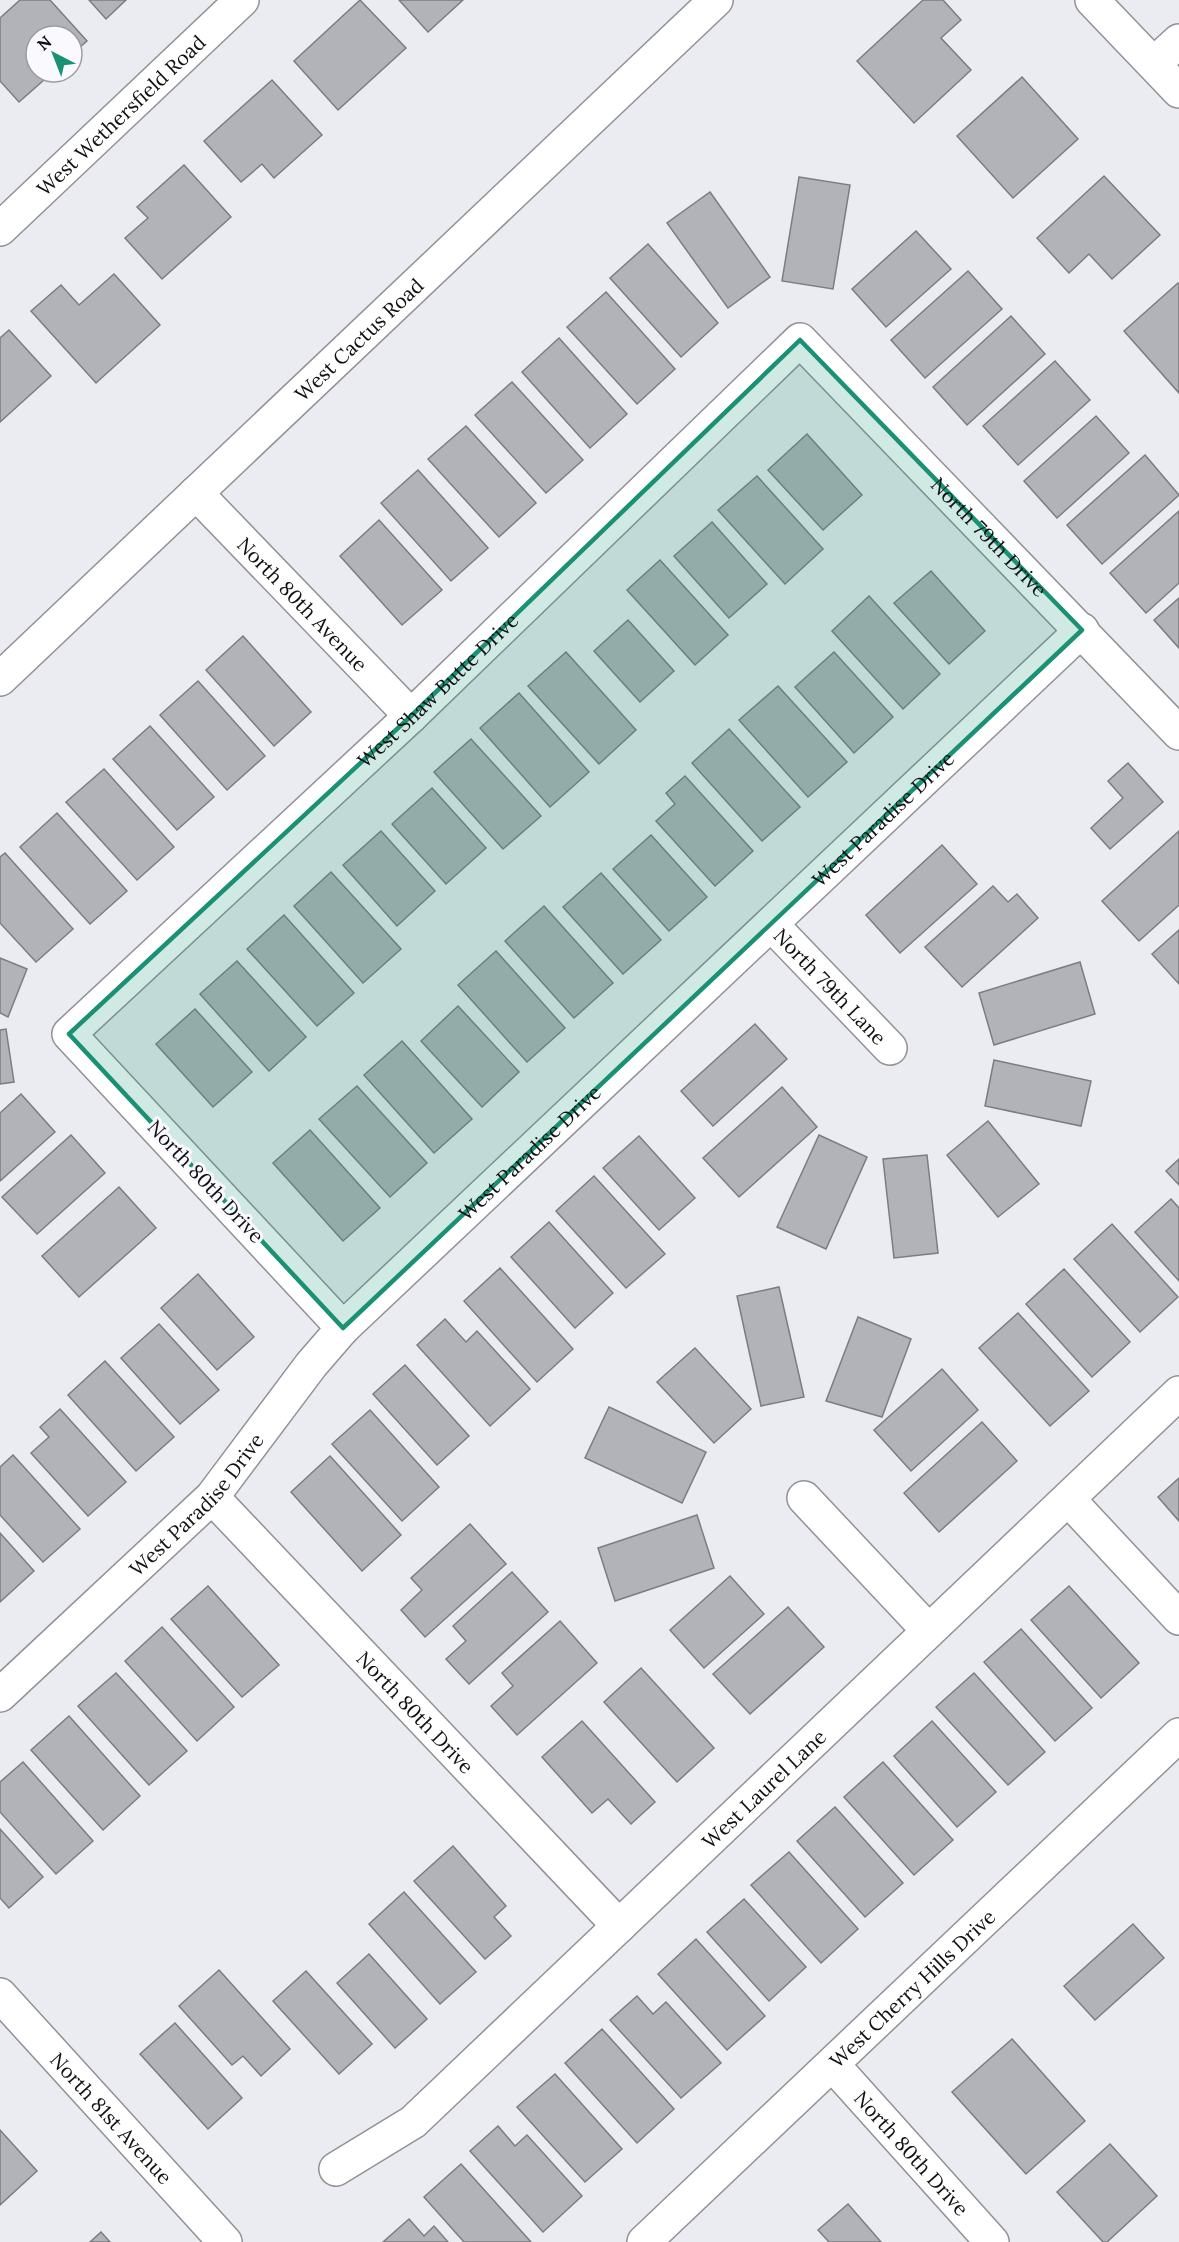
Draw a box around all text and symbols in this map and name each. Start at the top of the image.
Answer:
north arrow [24,24,84,84]
street label: West Wethersfield Road [31,29,210,201]
text: N [33,31,55,54]
street label: West Cactus Road [289,272,428,406]
street label: North 79th Drive [926,472,1053,602]
street label: North 80th Avenue [232,531,373,676]
street label: West Shaw Butte Drive [352,607,523,772]
street label: West Paradise Drive [806,745,959,892]
street label: North 79th Lane [769,923,892,1050]
street label: West Paradise Drive [453,1079,606,1225]
street label: North 80th Drive [143,1114,270,1248]
street label: West Paradise Drive [124,1428,268,1581]
street label: North 80th Drive [352,1645,480,1778]
street label: West Laurel Lane [696,1724,831,1853]
street label: West Cherry Hills Drive [824,1904,1000,2073]
street label: North 81st Avenue [46,2047,178,2189]
street label: North 80th Drive [849,2085,974,2220]

